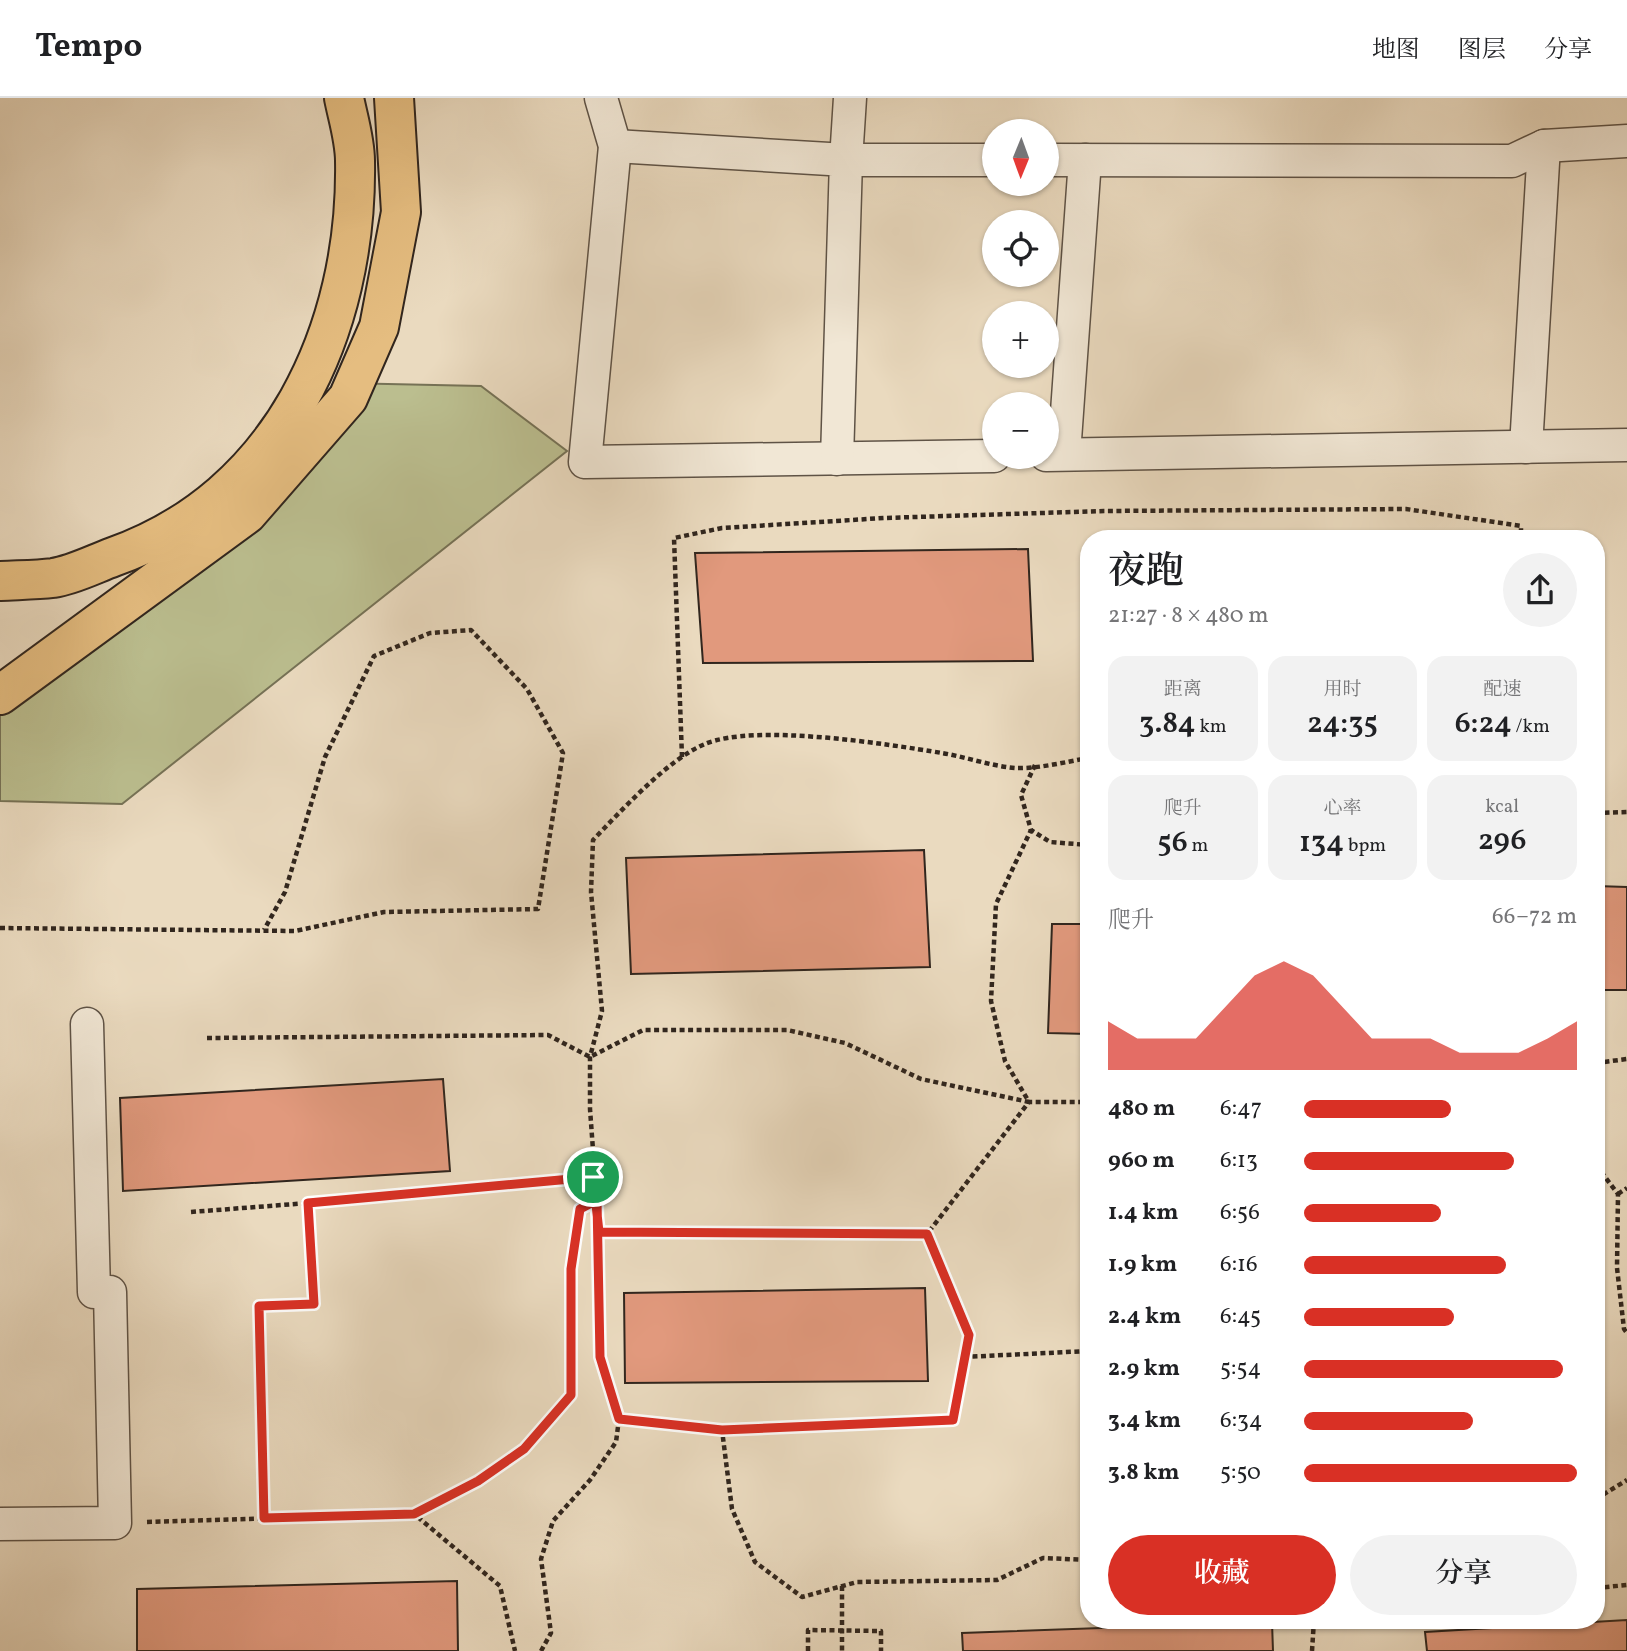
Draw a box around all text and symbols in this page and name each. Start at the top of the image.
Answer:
text: Tempo [35,25,142,71]
text: 地图 [1372,34,1420,68]
text: 图层 [1458,34,1506,68]
text: 分享 [1544,34,1592,68]
north arrow [982,119,1059,196]
map controls [982,119,1059,469]
button: locate [982,210,1059,287]
button: + [982,301,1059,378]
button: − [982,392,1059,469]
text: 夜跑 [1108,547,1184,600]
button: share [1503,553,1577,627]
text: 21:27 · 8 × 480 m [1108,600,1269,632]
text: 距离 [1164,677,1202,703]
text: 用时 [1323,677,1362,703]
text: 配速 [1483,677,1521,703]
text: 3.84 [1139,703,1196,745]
text: 24:35 [1307,703,1378,745]
text: 6:24 [1455,703,1512,745]
text: km [1196,714,1227,740]
text: /km [1512,714,1550,740]
text: kcal [1485,794,1519,820]
text: 爬升 [1164,796,1202,822]
text: 心率 [1323,796,1362,822]
text: 296 [1478,820,1526,862]
text: 56 [1157,822,1188,864]
text: 134 [1299,822,1344,864]
text: m [1188,833,1208,859]
text: bpm [1344,833,1386,859]
text: 66–72 m [1492,901,1577,933]
text: 爬升 [1108,905,1154,937]
text: 480 m [1108,1093,1175,1125]
text: 6:47 [1220,1093,1262,1125]
text: 960 m [1108,1145,1175,1177]
text: 6:13 [1220,1145,1258,1177]
pin [563,1147,623,1207]
icon: arrive [574,1158,612,1196]
text: 1.4 km [1108,1197,1179,1229]
text: 6:56 [1220,1197,1260,1229]
text: 1.9 km [1108,1249,1177,1281]
text: 6:16 [1220,1249,1258,1281]
text: 2.4 km [1108,1301,1181,1333]
text: 6:45 [1220,1301,1261,1333]
text: 2.9 km [1108,1353,1180,1385]
text: 5:54 [1220,1353,1261,1385]
text: 3.4 km [1108,1405,1181,1437]
text: 6:34 [1220,1405,1263,1437]
text: 3.8 km [1108,1457,1180,1489]
text: 5:50 [1220,1457,1261,1489]
button: 收藏 [1108,1535,1336,1615]
button: 分享 [1350,1535,1577,1615]

